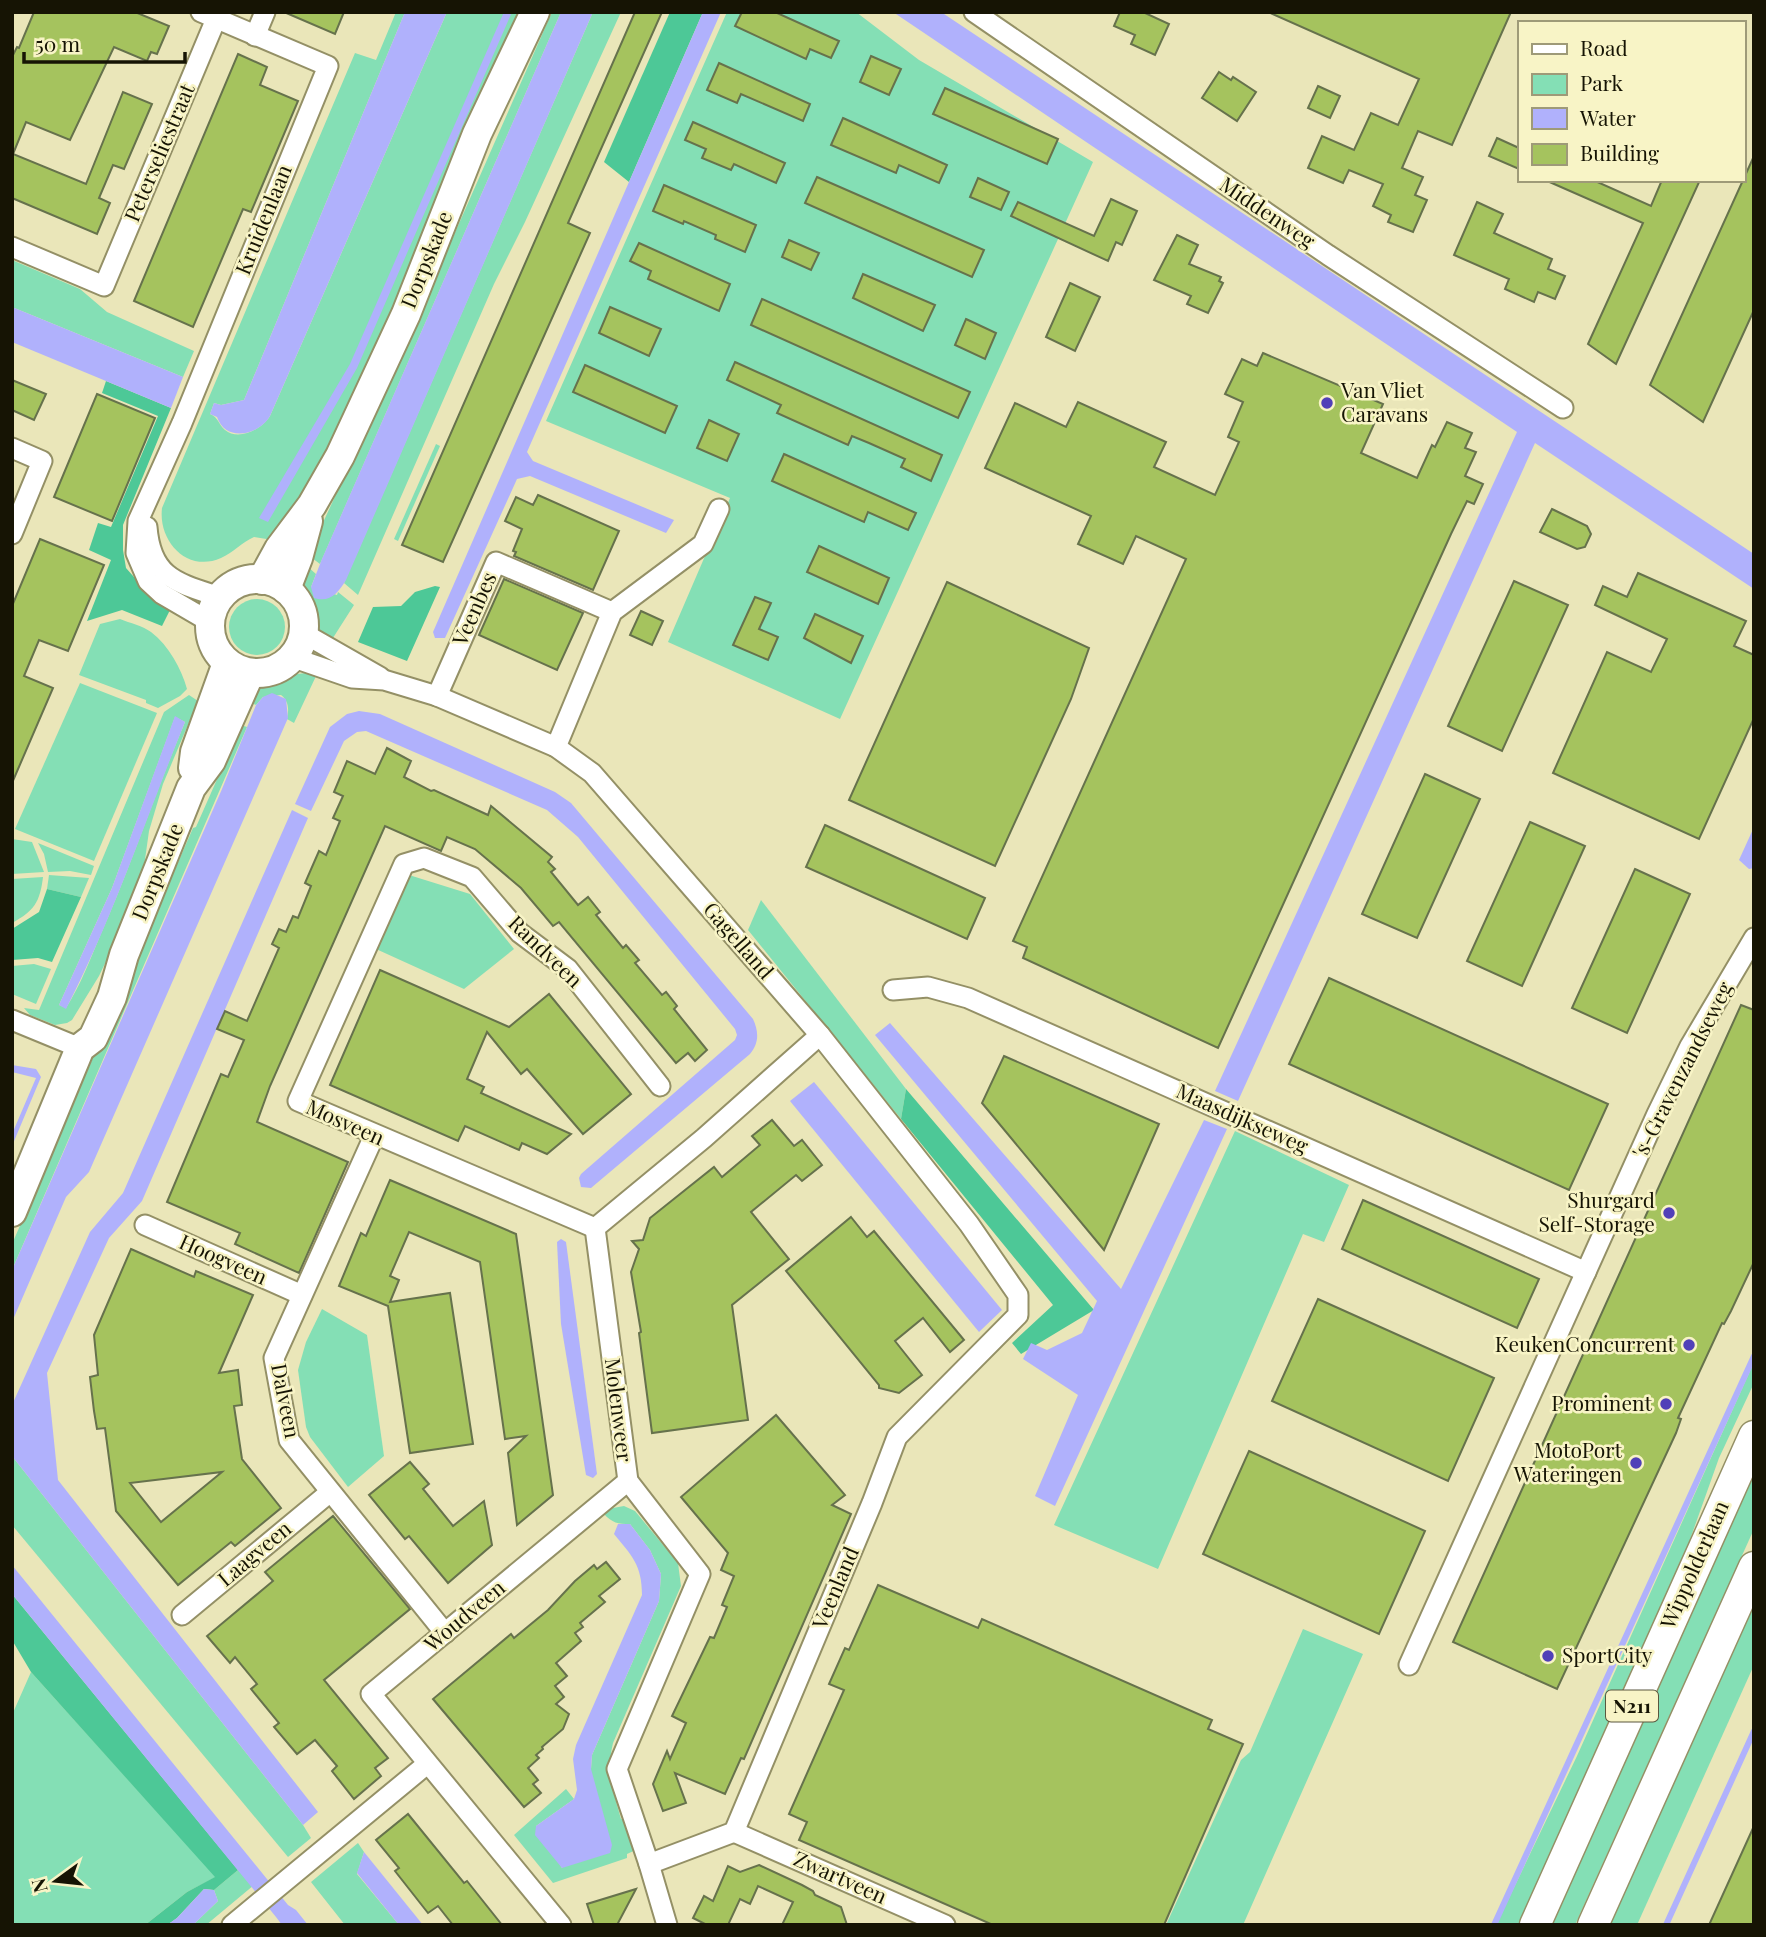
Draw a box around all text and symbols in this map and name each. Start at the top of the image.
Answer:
scale bar [24,21,186,65]
legend [1518,21,1745,182]
text: 50 m [35,29,81,57]
text: Road [1580,33,1628,61]
text: Park [1580,68,1624,96]
street label: Peterseliestraat [116,78,200,226]
text: Water [1579,103,1636,131]
text: Building [1580,138,1659,166]
street label: Kruidenlaan [227,160,297,278]
street label: Middenweg [1215,169,1321,254]
street label: Dorpskade [393,207,457,312]
place label: Van Vliet Caravans [1340,375,1428,427]
marker: Van Vliet Caravans [1319,395,1335,411]
street label: Veenbes [444,567,502,650]
street label: Dorpskade [124,819,188,924]
street label: Gagelland [698,895,781,984]
street label: Randveen [503,908,590,993]
street label: 's-Gravenzandseweg [1625,976,1738,1162]
street label: Maasdijkseweg [1172,1076,1313,1159]
street label: Mosveen [302,1092,390,1151]
place label: Shurgard Self-Storage [1538,1185,1655,1237]
marker: Shurgard Self-Storage [1661,1205,1677,1221]
street label: Hoogveen [175,1226,273,1290]
place label: KeukenConcurrent [1495,1329,1676,1357]
marker: KeukenConcurrent [1681,1337,1697,1353]
street label: Molenweer [600,1356,640,1464]
street label: Dalveen [266,1361,308,1441]
place label: Prominent [1551,1388,1653,1416]
marker: Prominent [1658,1396,1674,1412]
place label: MotoPort Wateringen [1513,1435,1623,1487]
marker: MotoPort Wateringen [1628,1455,1644,1471]
street label: Wippolderlaan [1652,1495,1734,1634]
street label: Laagveen [211,1513,297,1591]
street label: Veenland [804,1542,864,1634]
street label: Woudveen [417,1572,510,1657]
place label: SportCity [1562,1640,1653,1668]
marker: SportCity [1540,1648,1556,1664]
road number: N211 [1606,1690,1658,1722]
street label: Zwartveen [790,1843,892,1909]
north arrow [21,1846,91,1916]
text: N [24,1875,53,1896]

